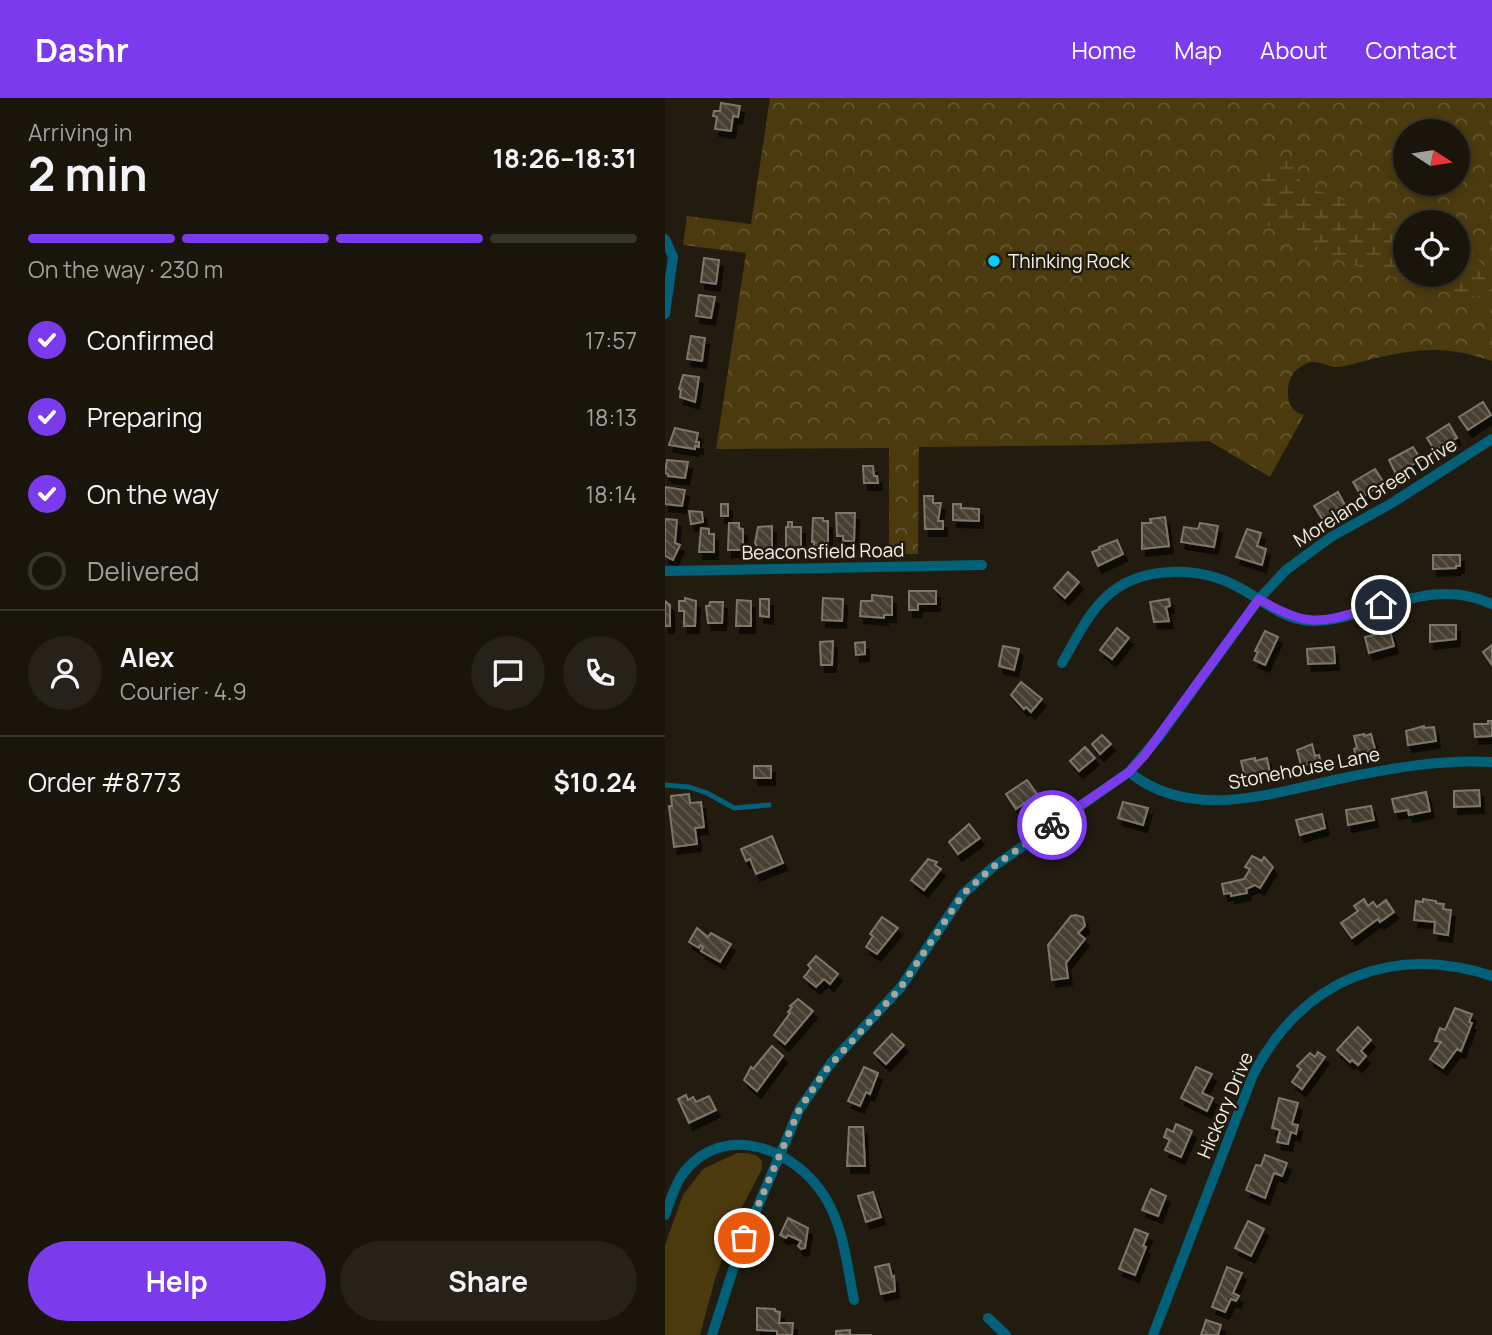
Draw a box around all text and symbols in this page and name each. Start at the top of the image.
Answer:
text: Dashr [35,27,129,72]
text: Home [1071,33,1136,66]
text: Map [1174,33,1222,66]
text: About [1260,33,1328,66]
text: Contact [1366,33,1457,66]
text: Arriving in [28,116,133,148]
north arrow [1393,119,1470,196]
map controls [1393,119,1470,287]
text: 18:26–18:31 [493,140,637,176]
text: 2 min [28,142,148,205]
button: locate [1393,210,1470,287]
place label: Thinking Rock [1008,248,1130,274]
text: On the way · 230 m [28,253,223,285]
marker: Thinking Rock [986,253,1002,269]
icon: check [28,321,66,359]
text: Confirmed [87,322,214,358]
text: 17:57 [585,324,637,356]
icon: check [28,398,66,436]
text: Preparing [87,399,203,435]
text: 18:13 [586,401,637,433]
street label: Moreland Green Drive [1289,431,1461,553]
icon: check [28,475,66,513]
text: On the way [87,476,219,512]
text: 18:14 [585,478,637,510]
street label: Beaconsfield Road [741,537,905,565]
text: Delivered [87,553,199,589]
pin [1351,575,1411,635]
icon: home [1362,586,1400,624]
button: person [28,636,102,710]
button: chat [471,636,545,710]
button: phone [563,636,637,710]
text: Alex [120,639,174,675]
text: Courier · 4.9 [120,675,247,707]
street label: Stonehouse Lane [1226,741,1382,795]
text: Order #8773 [28,764,181,800]
text: $10.24 [554,764,637,800]
courier [1017,790,1087,860]
icon: bike [1033,806,1071,844]
street label: Hickory Drive [1191,1048,1259,1162]
pin [714,1208,774,1268]
icon: bag [725,1219,763,1257]
button: Help [28,1241,326,1321]
button: Share [340,1241,637,1321]

